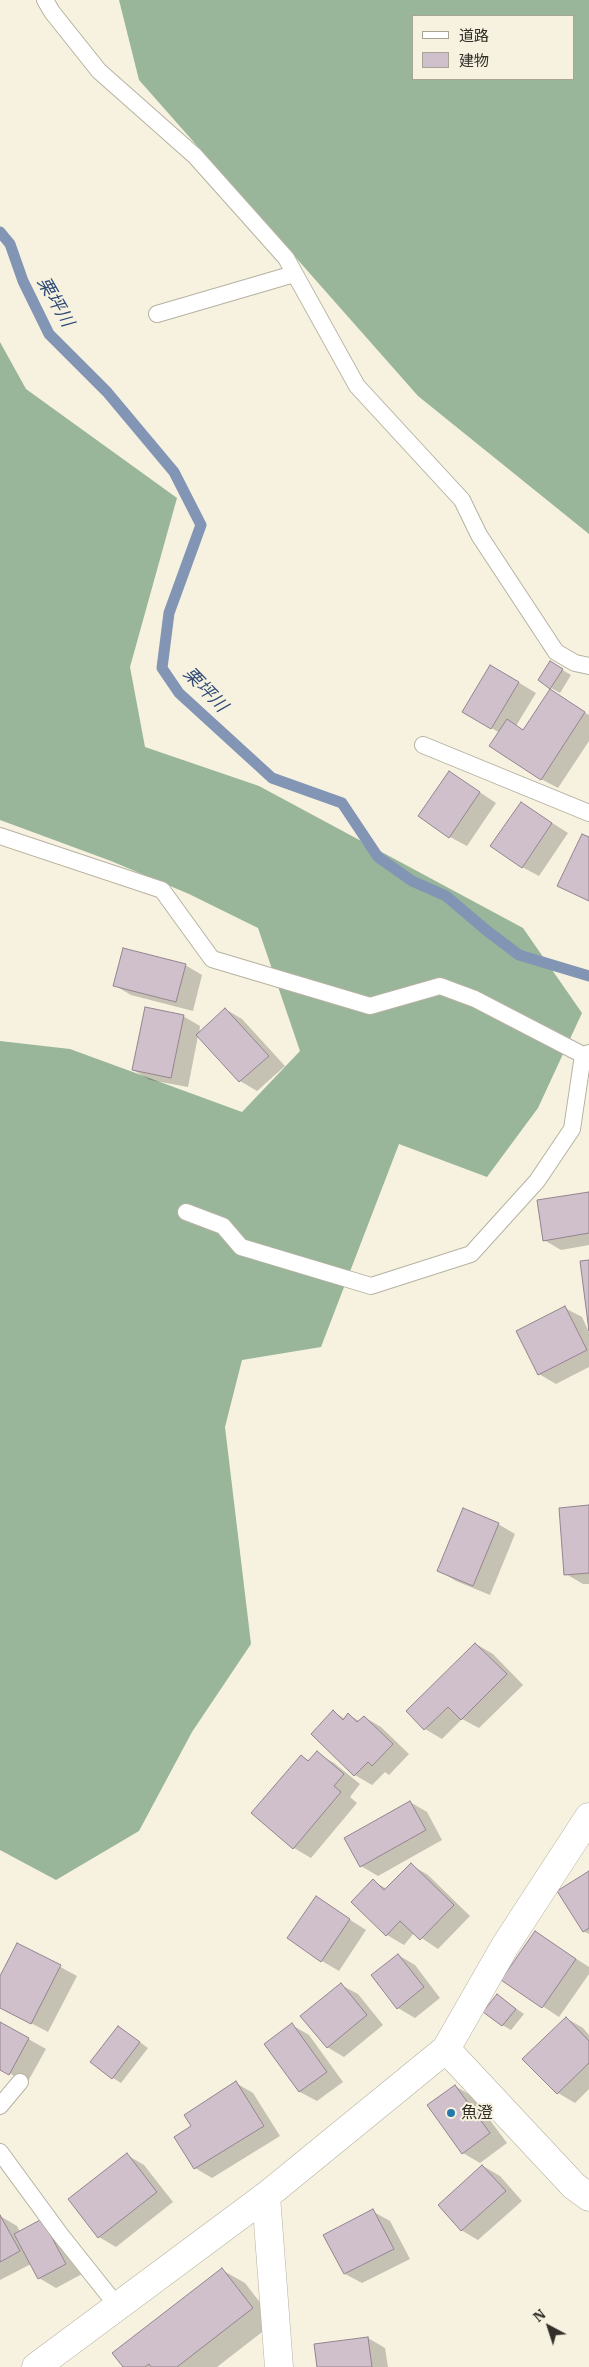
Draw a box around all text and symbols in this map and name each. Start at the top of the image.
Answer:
legend [412,15,574,80]
text: 道路 [459,26,489,45]
text: 建物 [459,51,489,70]
water label: 栗坪川 [32,273,78,331]
water label: 栗坪川 [178,663,232,717]
place label: 魚澄 [461,2103,493,2123]
marker: 魚澄 [445,2107,457,2119]
north arrow [524,2302,574,2352]
text: N [529,2305,549,2326]

